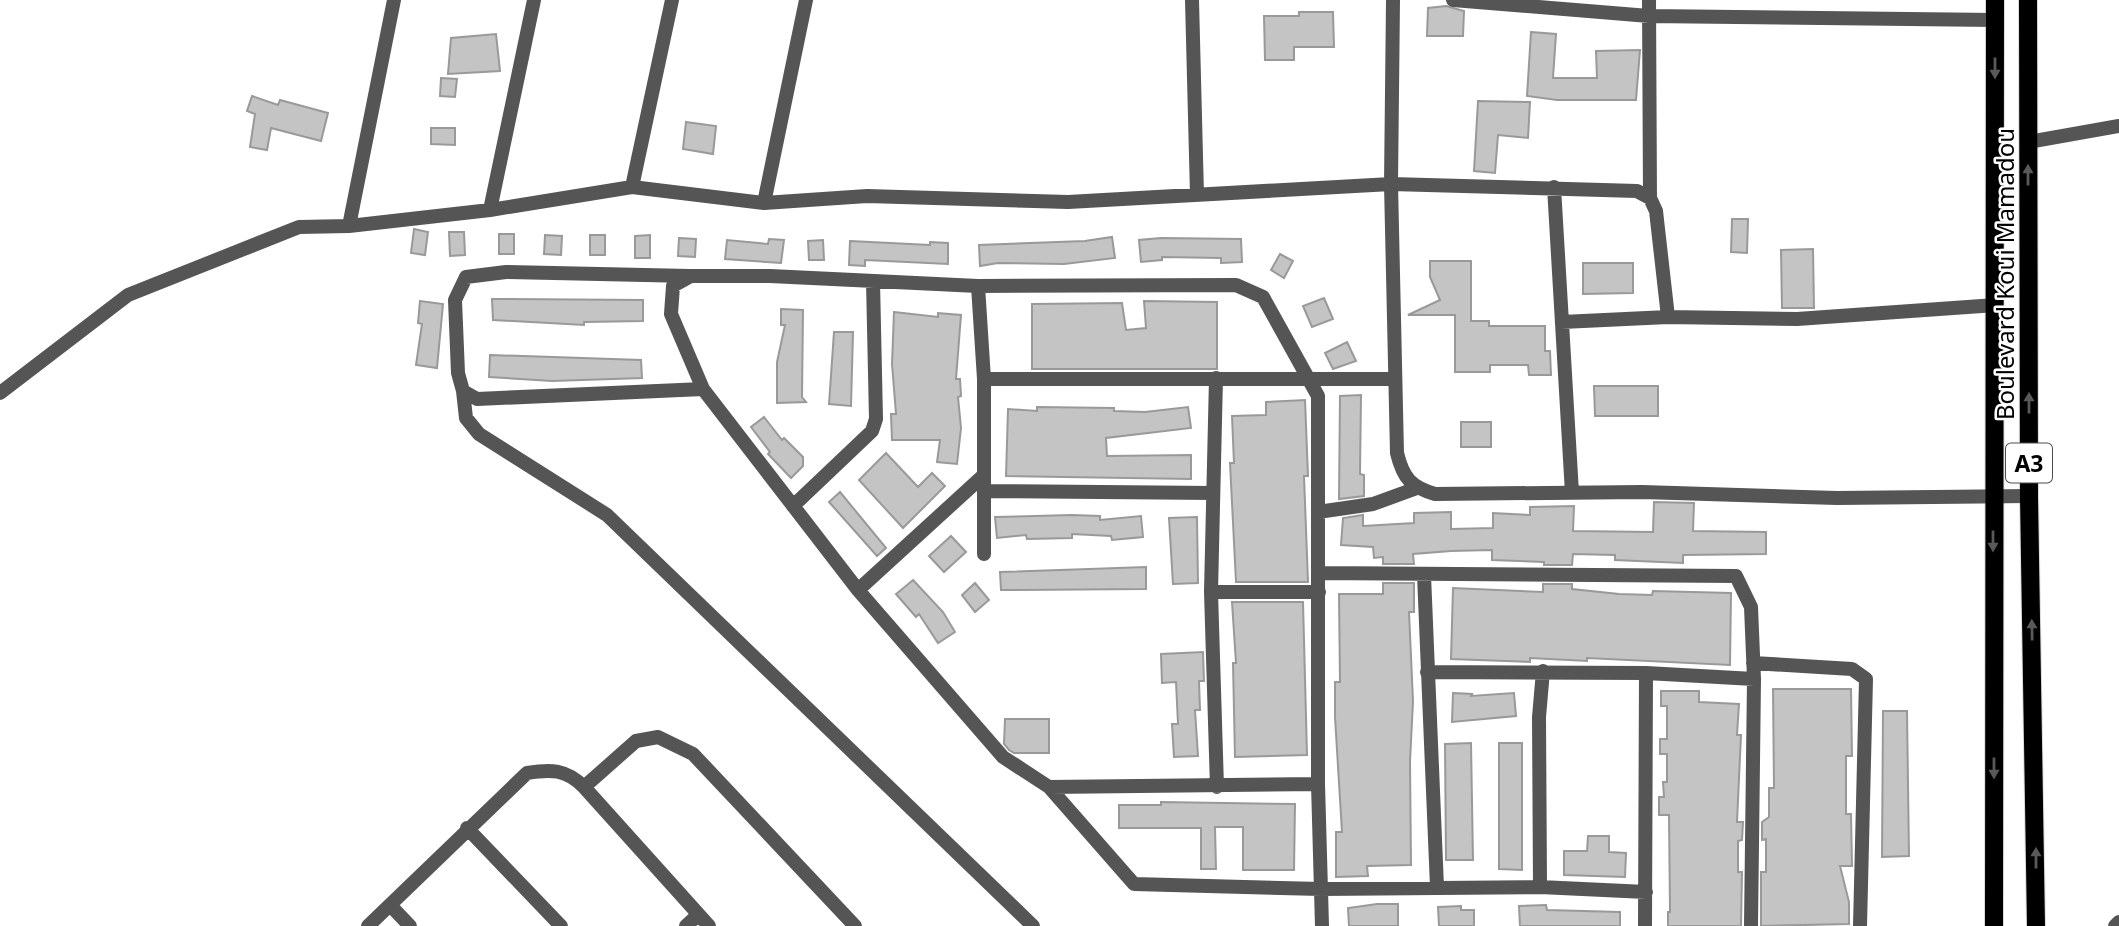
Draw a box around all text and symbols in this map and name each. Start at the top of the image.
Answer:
one-way arrow [1989,57,2001,79]
street label: Boulevard Koui Mamadou [1988,128,2021,420]
one-way arrow [2022,164,2034,186]
one-way arrow [2023,392,2035,414]
road number: A3 [2006,444,2052,482]
one-way arrow [1987,530,1999,552]
one-way arrow [2027,619,2038,641]
one-way arrow [1988,757,2000,779]
one-way arrow [2030,847,2042,869]

